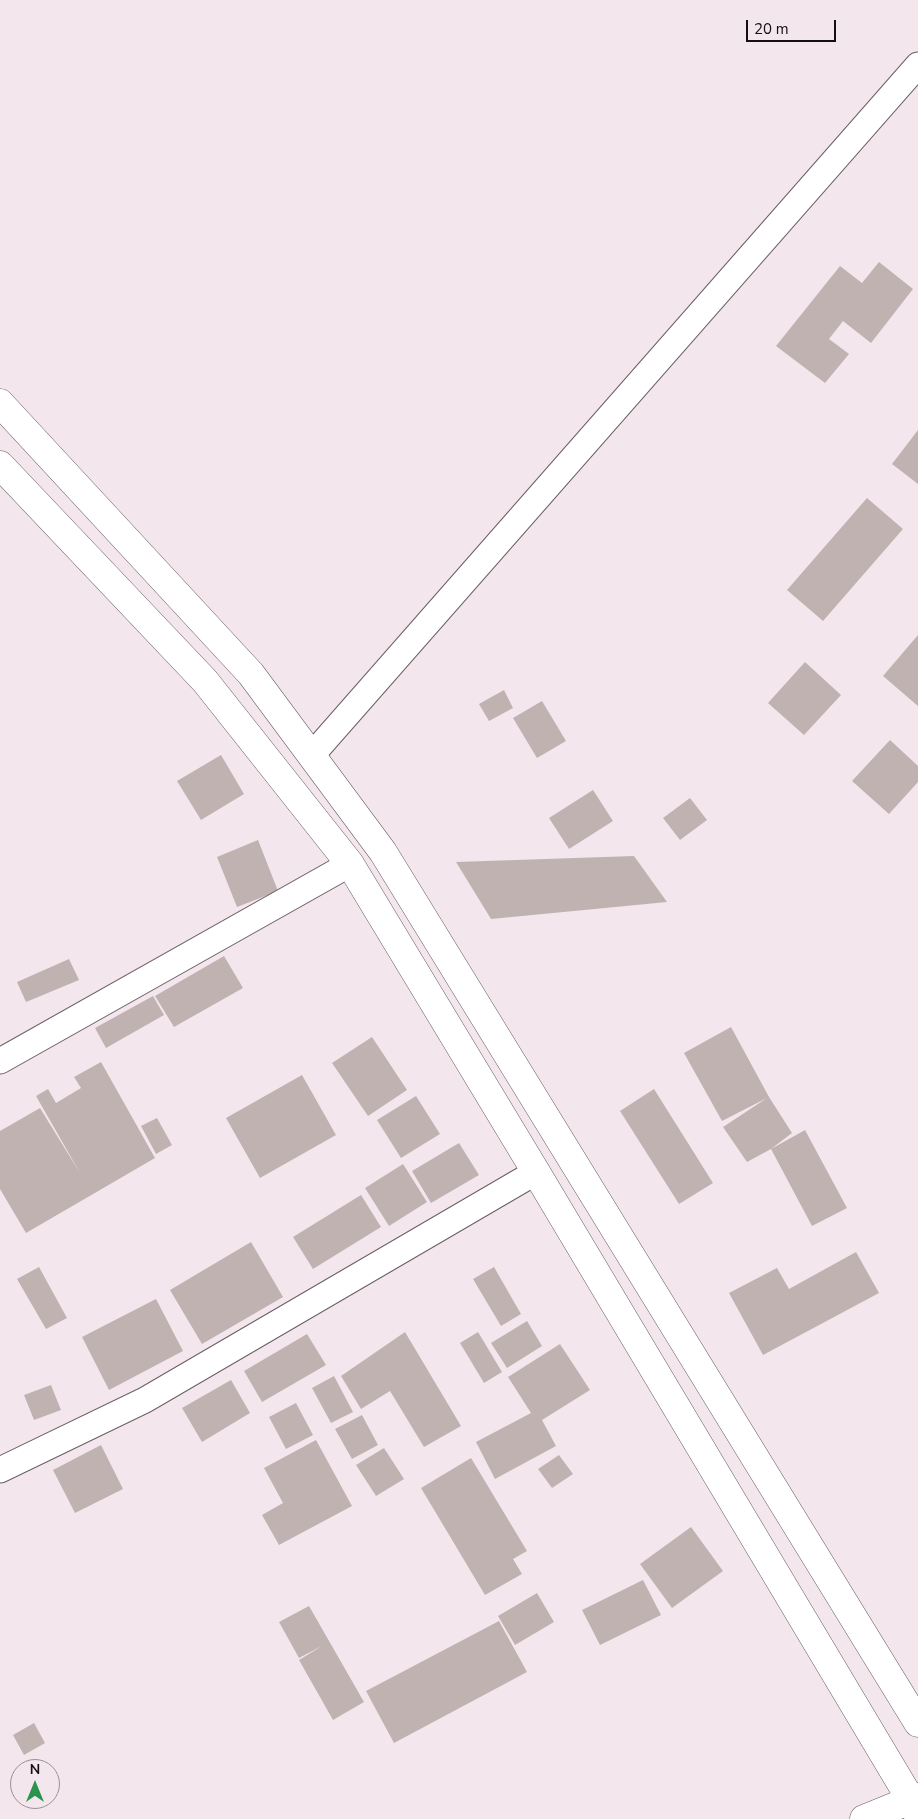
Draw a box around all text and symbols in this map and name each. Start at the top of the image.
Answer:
scale bar [748,10,838,42]
text: 20 m [754,19,789,39]
north arrow [10,1759,60,1809]
text: N [30,1760,40,1779]

